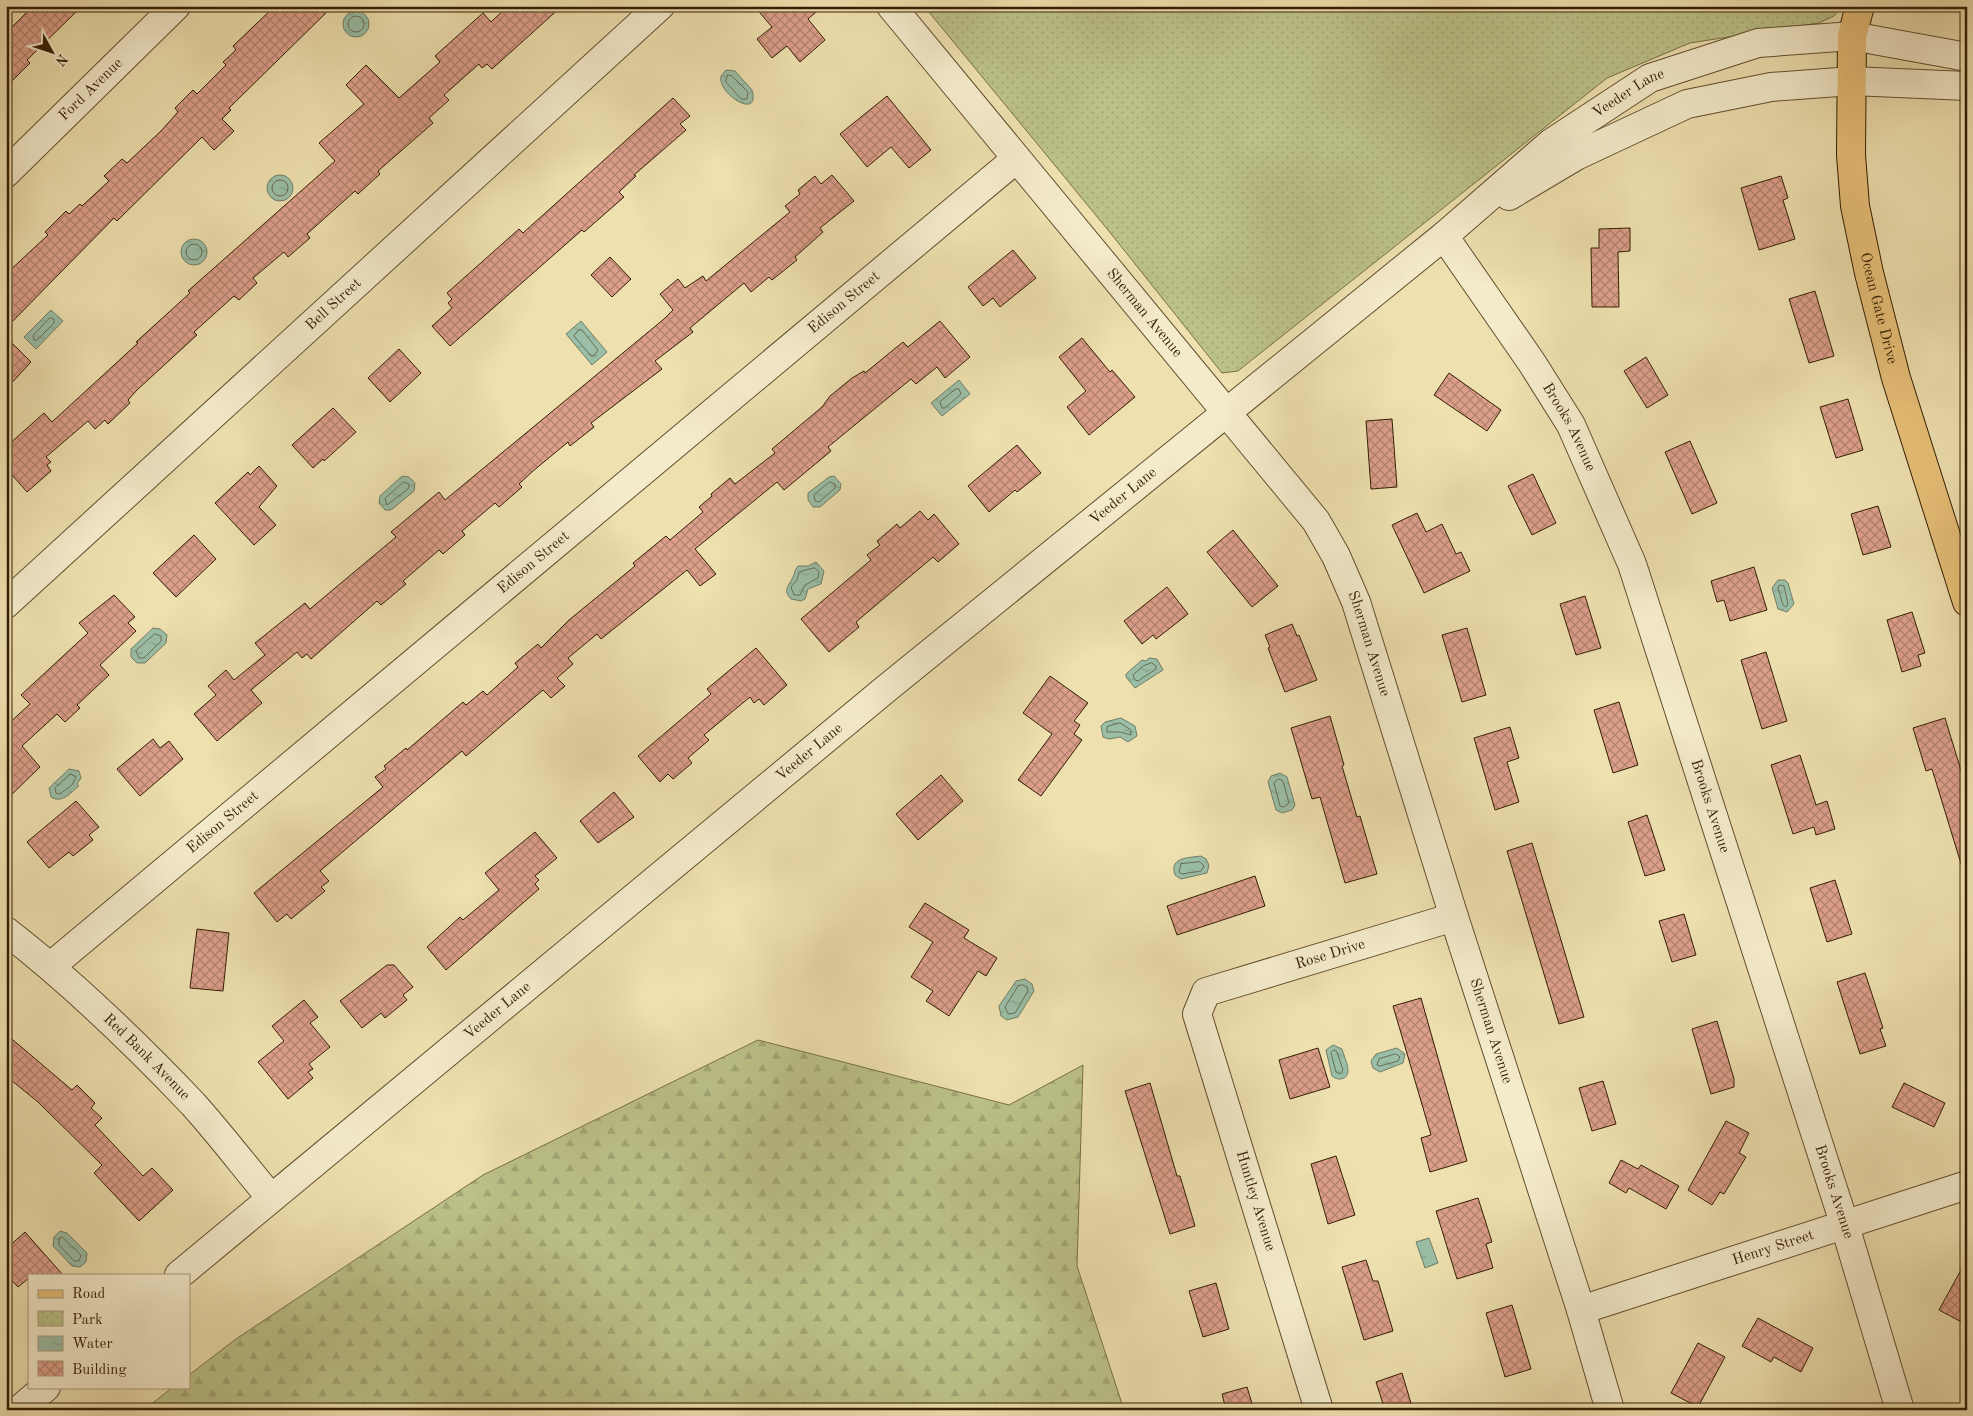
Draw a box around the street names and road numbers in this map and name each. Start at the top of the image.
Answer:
street label: Ford Avenue [56,55,126,124]
street label: Veeder Lane [1590,66,1666,121]
street label: Ocean Gate Drive [1857,251,1900,366]
street label: Sherman Avenue [1104,266,1185,360]
street label: Edison Street [805,269,883,337]
street label: Bell Street [303,275,364,333]
street label: Brooks Avenue [1539,381,1598,474]
street label: Veeder Lane [1087,465,1160,528]
street label: Edison Street [495,528,572,597]
street label: Sherman Avenue [1345,589,1393,699]
street label: Veeder Lane [773,720,846,784]
street label: Brooks Avenue [1688,757,1732,855]
street label: Edison Street [184,788,262,856]
street label: Rose Drive [1294,937,1367,972]
street label: Sherman Avenue [1467,977,1515,1086]
street label: Veeder Lane [462,979,534,1043]
street label: Red Bank Avenue [100,1011,193,1103]
street label: Brooks Avenue [1812,1143,1856,1241]
street label: Huntley Avenue [1233,1149,1277,1253]
street label: Henry Street [1730,1228,1816,1268]

